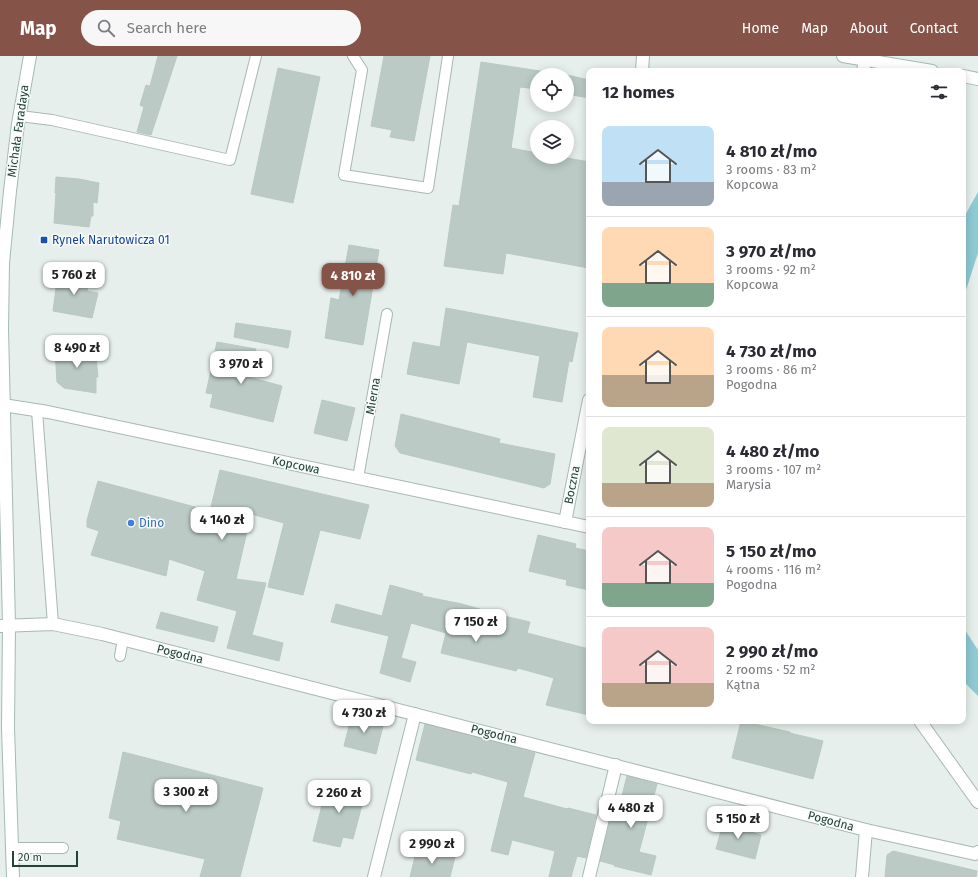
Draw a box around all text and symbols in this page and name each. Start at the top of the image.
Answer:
search box [81,10,361,46]
text: Map [20,17,57,40]
icon: search [95,17,117,39]
text: Search here [127,19,207,37]
text: Home [742,20,779,37]
text: Map [801,20,828,37]
text: About [850,20,888,37]
text: Contact [910,20,958,37]
map controls [530,68,574,164]
button: locate [530,68,574,112]
icon: filters [928,81,950,103]
text: 12 homes [602,82,674,103]
street label: Michała Faradaya [5,84,31,178]
button: layers [530,120,574,164]
text: 4 810 zł/mo [726,141,817,162]
icon: home [634,142,682,190]
text: 3 rooms · 83 m² [726,162,816,177]
text: Kopcowa [726,177,779,192]
place label: Rynek Narutowicza 01 [52,233,170,247]
marker: Rynek Narutowicza 01 [39,235,49,245]
text: 3 970 zł/mo [726,241,816,262]
icon: home [634,243,682,291]
pin: 5 760 zł [33,262,115,296]
text: 3 rooms · 92 m² [726,262,816,277]
pin: 4 810 zł [312,263,394,297]
text: 5 760 zł [52,267,96,282]
text: 4 810 zł [331,268,375,283]
text: Kopcowa [726,277,779,292]
pin: 8 490 zł [36,335,118,369]
text: 8 490 zł [54,340,100,355]
text: 4 730 zł/mo [726,341,817,362]
icon: home [634,343,682,391]
pin: 3 970 zł [200,351,282,385]
text: 3 970 zł [219,356,263,371]
text: 3 rooms · 86 m² [726,362,817,377]
street label: Mierna [363,376,383,416]
text: Pogodna [726,377,777,392]
text: 4 480 zł/mo [726,441,819,462]
icon: home [634,443,682,491]
street label: Kopcowa [271,453,321,477]
text: 3 rooms · 107 m² [726,462,821,477]
street label: Boczna [561,465,583,505]
text: Marysia [726,477,771,492]
pin: 4 140 zł [181,507,263,541]
text: 4 140 zł [200,512,244,527]
place label: Dino [139,516,164,530]
marker: Dino [126,518,136,528]
text: 5 150 zł/mo [726,541,816,562]
icon: home [634,543,682,591]
text: 4 rooms · 116 m² [726,562,821,577]
text: Pogodna [726,577,777,592]
pin: 7 150 zł [435,609,517,643]
text: 7 150 zł [454,614,498,629]
street label: Pogodna [155,641,205,667]
text: 2 990 zł/mo [726,641,818,662]
icon: home [634,643,682,691]
text: 2 rooms · 52 m² [726,662,815,677]
text: Kątna [726,677,760,692]
pin: 4 730 zł [323,700,405,734]
text: 4 730 zł [342,705,386,720]
street label: Pogodna [469,721,519,747]
pin: 3 300 zł [145,779,227,813]
pin: 2 260 zł [298,780,380,814]
text: 3 300 zł [163,784,209,799]
text: 2 260 zł [317,785,362,800]
pin: 4 480 zł [590,795,672,829]
text: 4 480 zł [608,800,654,815]
pin: 5 150 zł [697,806,779,840]
street label: Pogodna [806,808,856,834]
text: 5 150 zł [716,811,760,826]
pin: 2 990 zł [391,831,473,865]
text: 2 990 zł [409,836,455,851]
scale bar [12,849,78,868]
text: 20 m [18,851,42,864]

